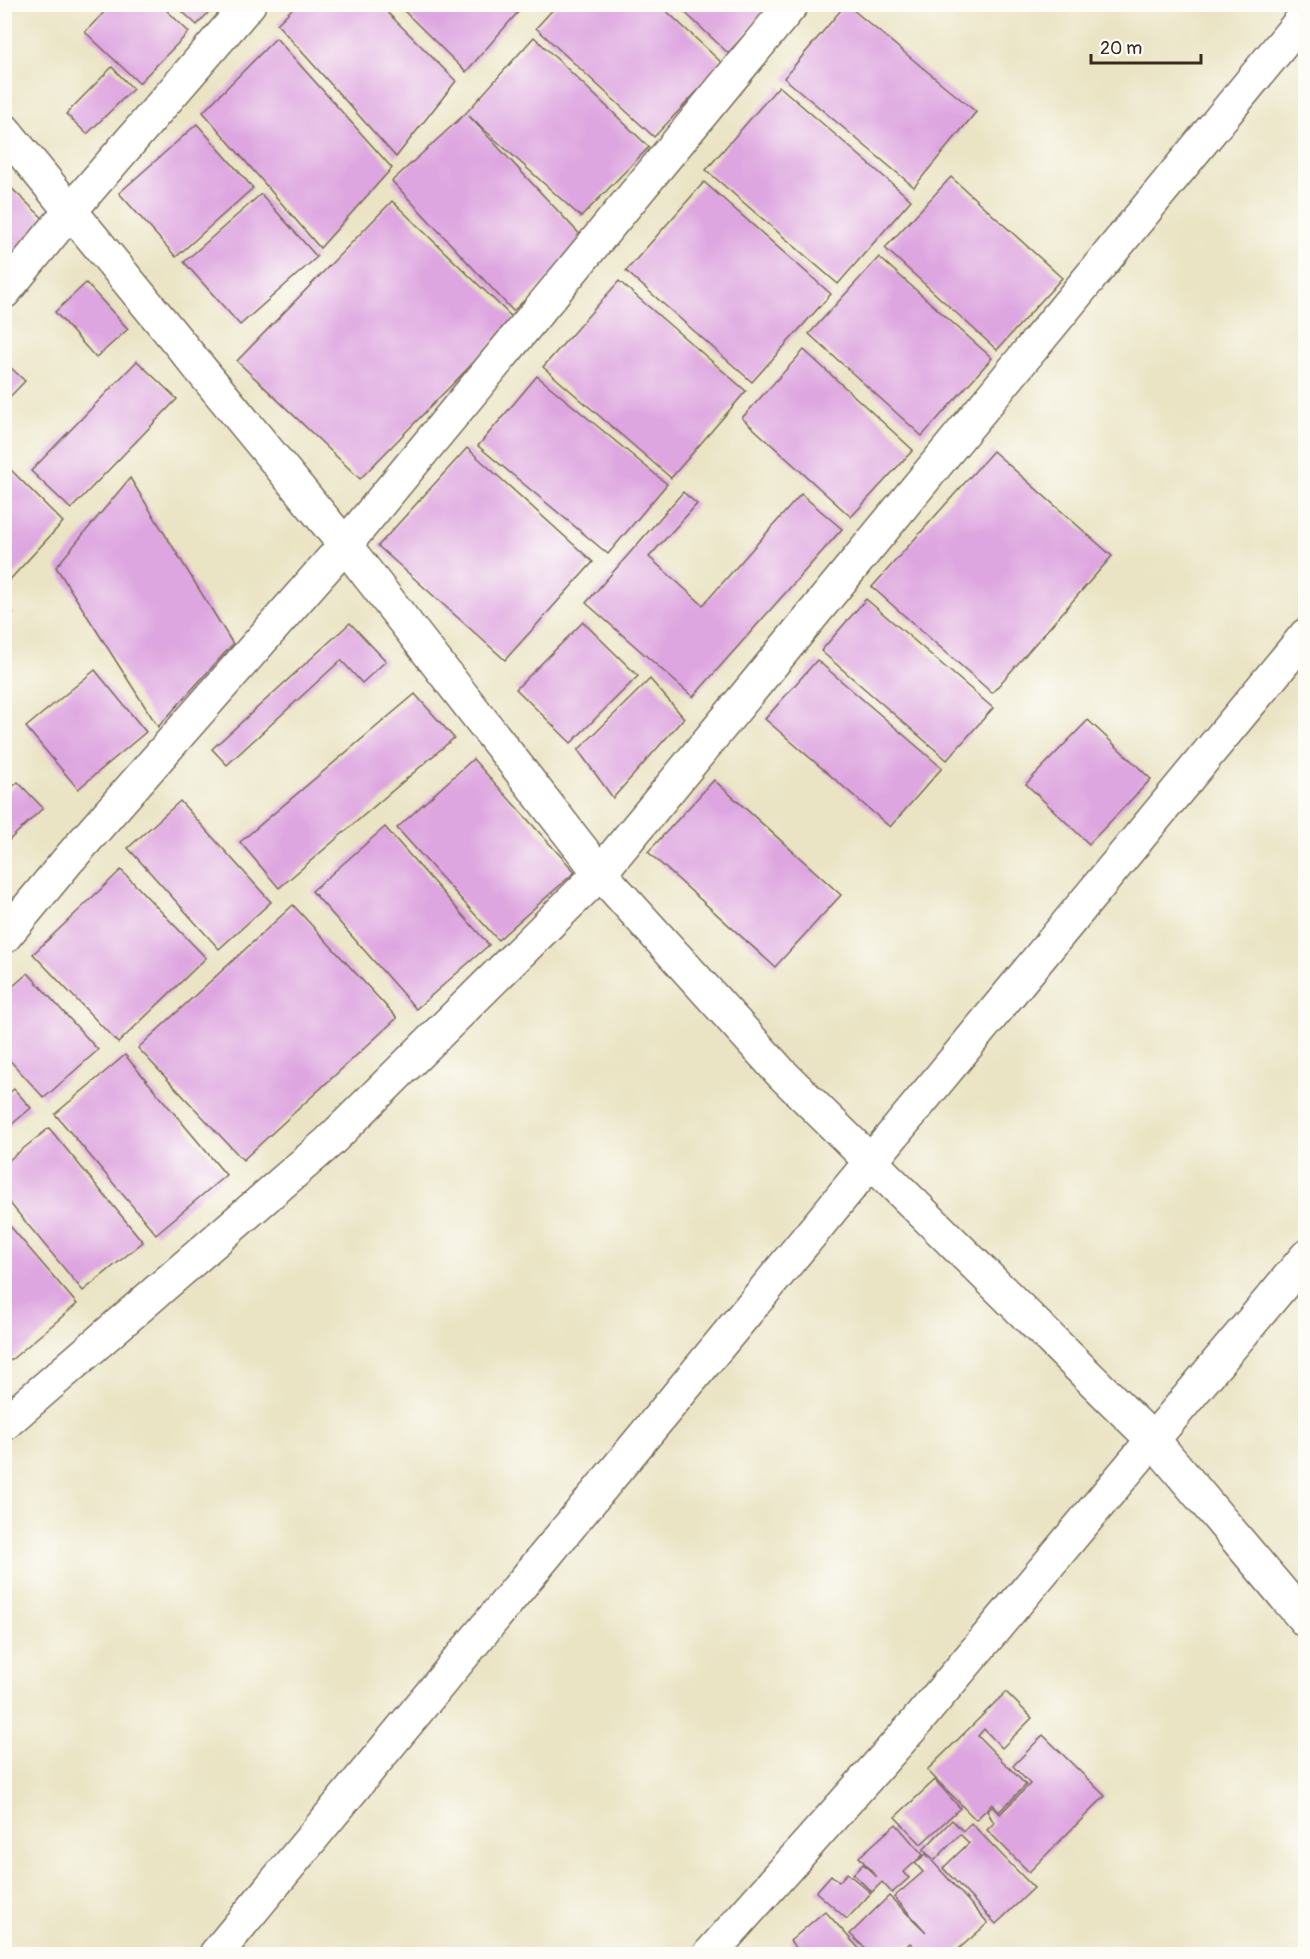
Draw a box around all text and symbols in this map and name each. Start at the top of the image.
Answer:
scale bar [1091,27,1200,65]
text: 20 m [1100,37,1142,60]

